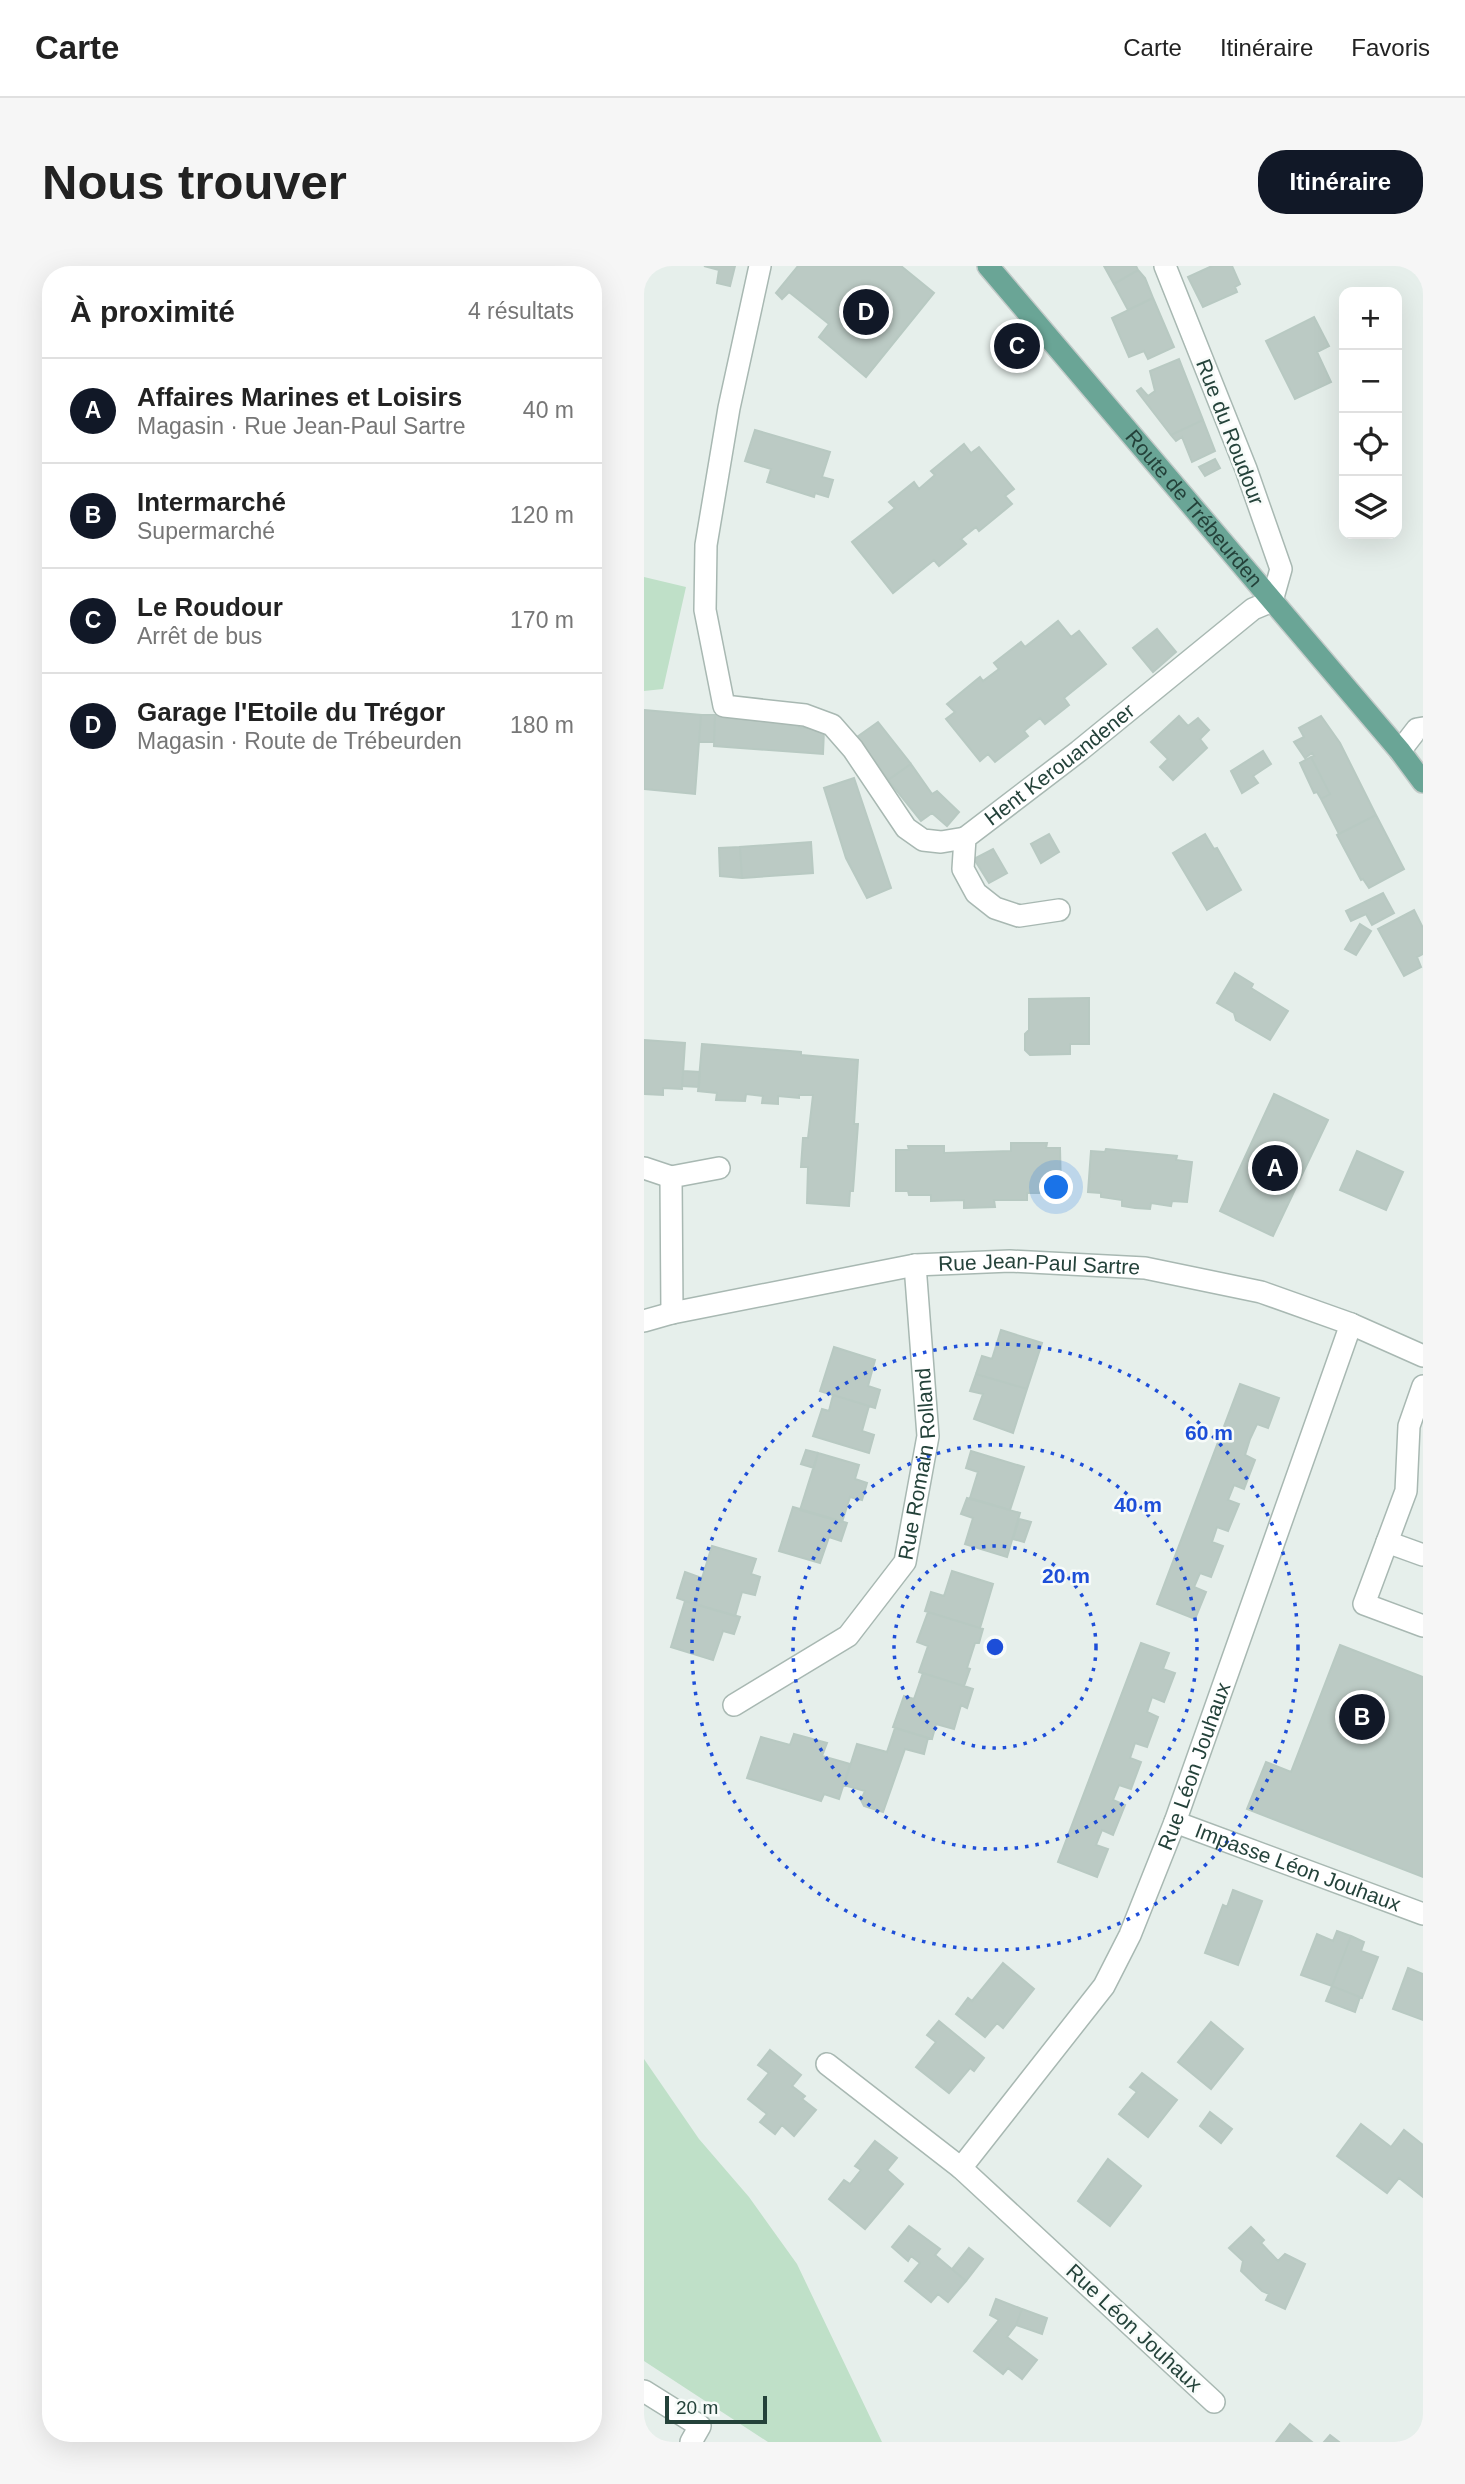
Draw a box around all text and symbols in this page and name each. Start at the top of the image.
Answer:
text: Carte [35,29,119,66]
text: Carte [1123,34,1182,61]
text: Itinéraire [1220,34,1313,61]
text: Favoris [1351,34,1430,61]
button: Itinéraire [1258,150,1423,214]
text: Nous trouver [42,155,347,209]
pin: D [843,286,889,338]
map controls [1339,287,1402,539]
button: + [1339,287,1402,350]
text: À proximité [70,295,235,328]
text: 4 résultats [468,298,574,324]
pin: C [994,320,1040,372]
button: − [1339,350,1402,413]
street label: Rue du Roudour [1192,356,1269,508]
text: Affaires Marines et Loisirs [137,382,462,412]
text: A [85,397,101,423]
text: 40 m [523,397,574,423]
text: Magasin · Rue Jean-Paul Sartre [137,413,466,439]
button: locate [1339,413,1402,476]
street label: Route de Trébeurden [1121,425,1267,591]
button: layers [1339,476,1402,539]
text: Intermarché [137,487,286,517]
text: B [85,502,101,528]
text: 120 m [510,502,574,528]
text: Supermarché [137,518,275,544]
text: Le Roudour [137,592,283,622]
text: C [85,607,101,633]
text: 170 m [510,607,574,633]
text: Arrêt de bus [137,623,262,649]
text: Garage l'Etoile du Trégor [137,697,445,727]
street label: Hent Kerouandener [980,699,1139,830]
text: D [85,712,101,738]
text: 180 m [510,712,574,738]
text: Magasin · Route de Trébeurden [137,728,462,754]
pin: A [1252,1142,1298,1194]
your location [1039,1170,1073,1204]
street label: Rue Jean-Paul Sartre [938,1249,1141,1279]
street label: Rue Romain Rolland [894,1367,939,1562]
text: 60 m [1185,1421,1233,1444]
text: 40 m [1114,1493,1162,1516]
text: 20 m [1042,1564,1090,1587]
centre of rings [983,1635,1007,1659]
street label: Rue Léon Jouhaux [1153,1679,1235,1853]
pin: B [1339,1691,1385,1743]
street label: Impasse Léon Jouhaux [1192,1819,1404,1916]
street label: Rue Léon Jouhaux [1062,2259,1207,2397]
scale bar [665,2393,766,2425]
text: 20 m [676,2397,718,2418]

